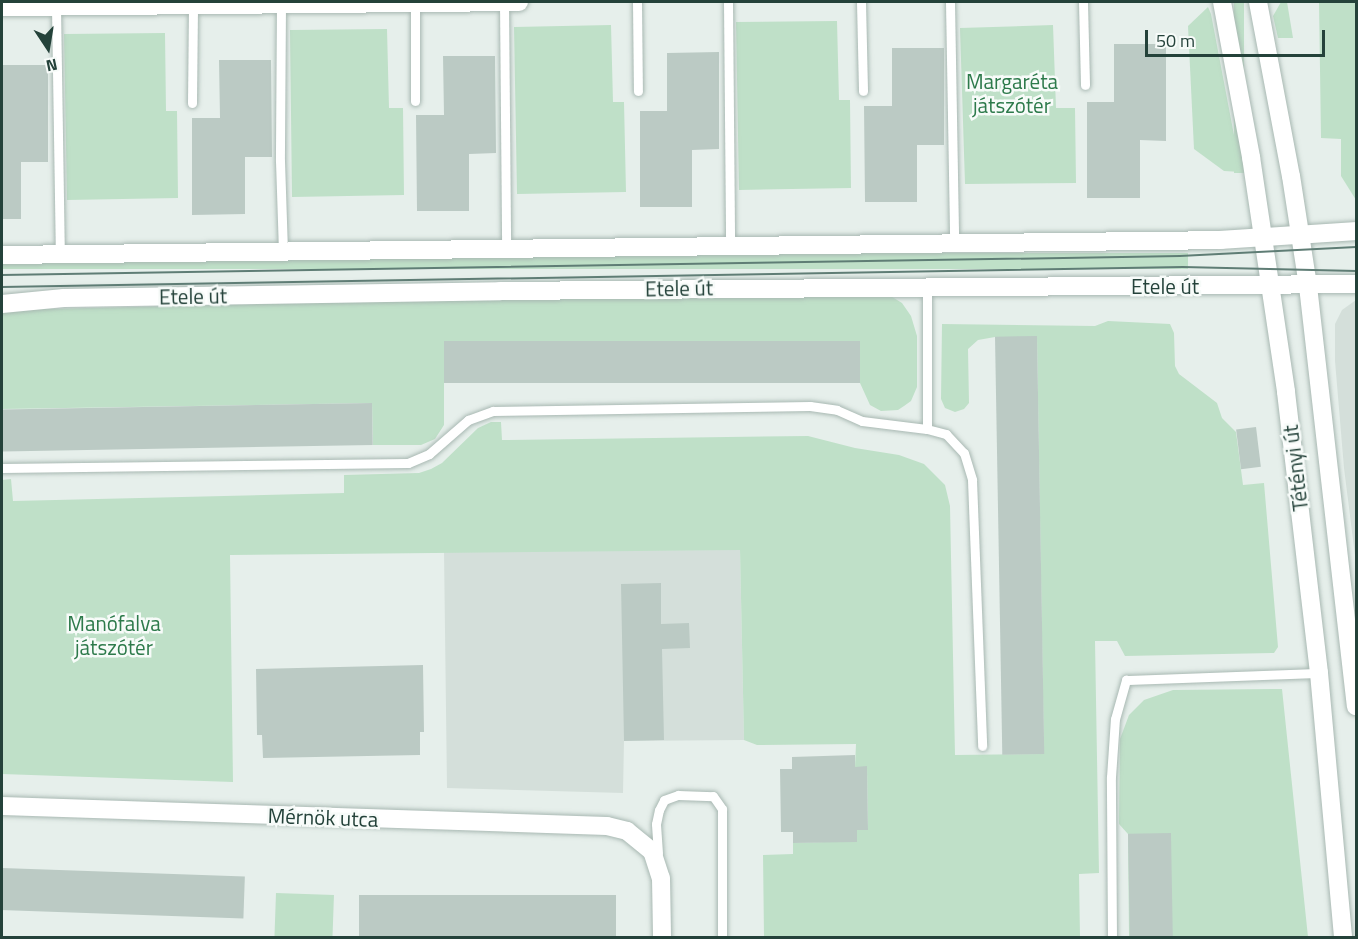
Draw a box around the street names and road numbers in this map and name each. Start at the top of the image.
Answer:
street label: Etele út [1131,273,1199,299]
street label: Etele út [645,275,713,301]
street label: Etele út [159,283,227,309]
street label: Tétényi út [1277,423,1313,513]
street label: Mérnök utca [267,802,379,832]

